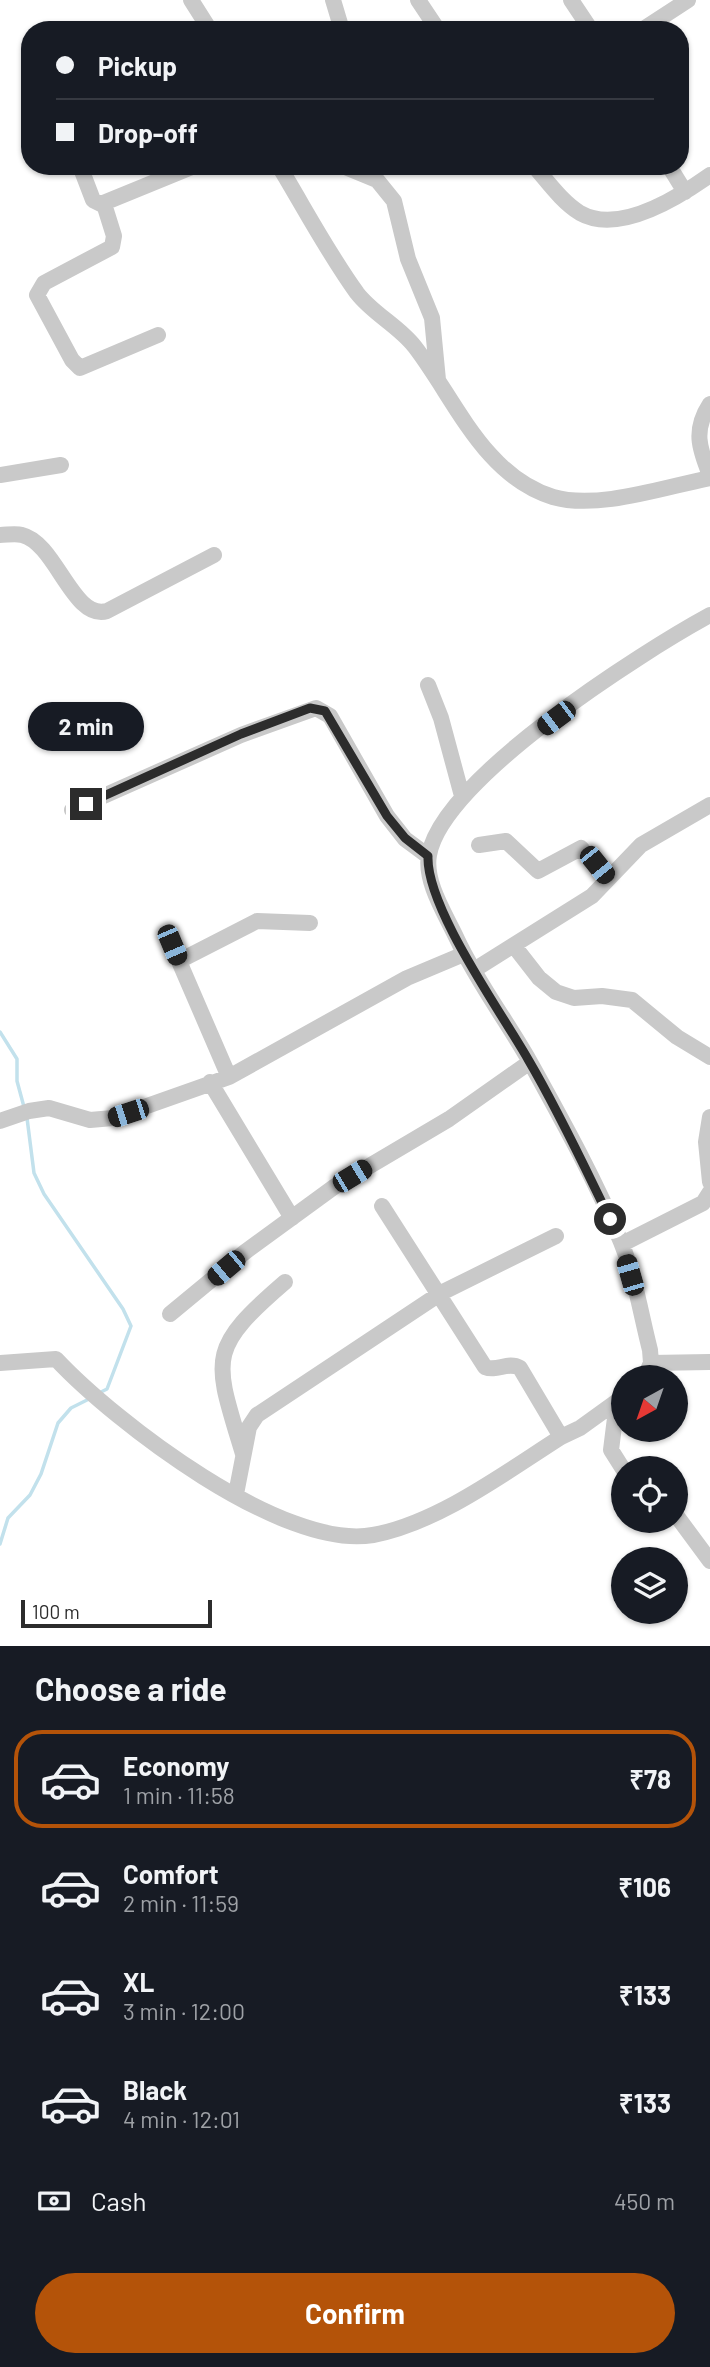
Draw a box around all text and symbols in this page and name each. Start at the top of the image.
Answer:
text: Pickup [98,50,177,81]
text: Drop-off [98,117,198,148]
car [533,697,580,739]
callout: 2 min [28,702,144,752]
text: 2 min [58,712,114,740]
route end [70,788,102,820]
car [576,842,619,888]
car [155,922,190,968]
car [105,1097,152,1129]
car [329,1156,376,1196]
route start [594,1203,626,1235]
car [204,1246,249,1290]
car [615,1252,646,1298]
north arrow [611,1365,688,1442]
map controls [611,1365,688,1624]
button: locate [611,1456,688,1533]
button: layers [611,1547,688,1624]
scale bar [21,1597,212,1629]
text: 100 m [32,1600,80,1623]
text: Choose a ride [35,1669,227,1707]
icon: car [39,1748,102,1811]
text: Economy [123,1750,229,1781]
text: ₹78 [629,1763,671,1794]
text: 1 min · 11:58 [123,1781,235,1809]
icon: car [39,1856,102,1919]
text: Comfort [123,1858,219,1889]
text: ₹106 [618,1871,671,1902]
text: 2 min · 11:59 [123,1889,239,1917]
icon: car [39,1964,102,2027]
text: XL [123,1966,154,1997]
text: ₹133 [619,1979,671,2010]
text: 3 min · 12:00 [123,1997,245,2025]
icon: car [39,2072,102,2135]
text: Black [123,2074,187,2105]
text: ₹133 [619,2087,671,2118]
text: 4 min · 12:01 [123,2105,240,2133]
icon: cash [35,2182,73,2220]
text: Cash [91,2185,146,2216]
text: 450 m [614,2187,675,2215]
button: Confirm [35,2273,675,2353]

